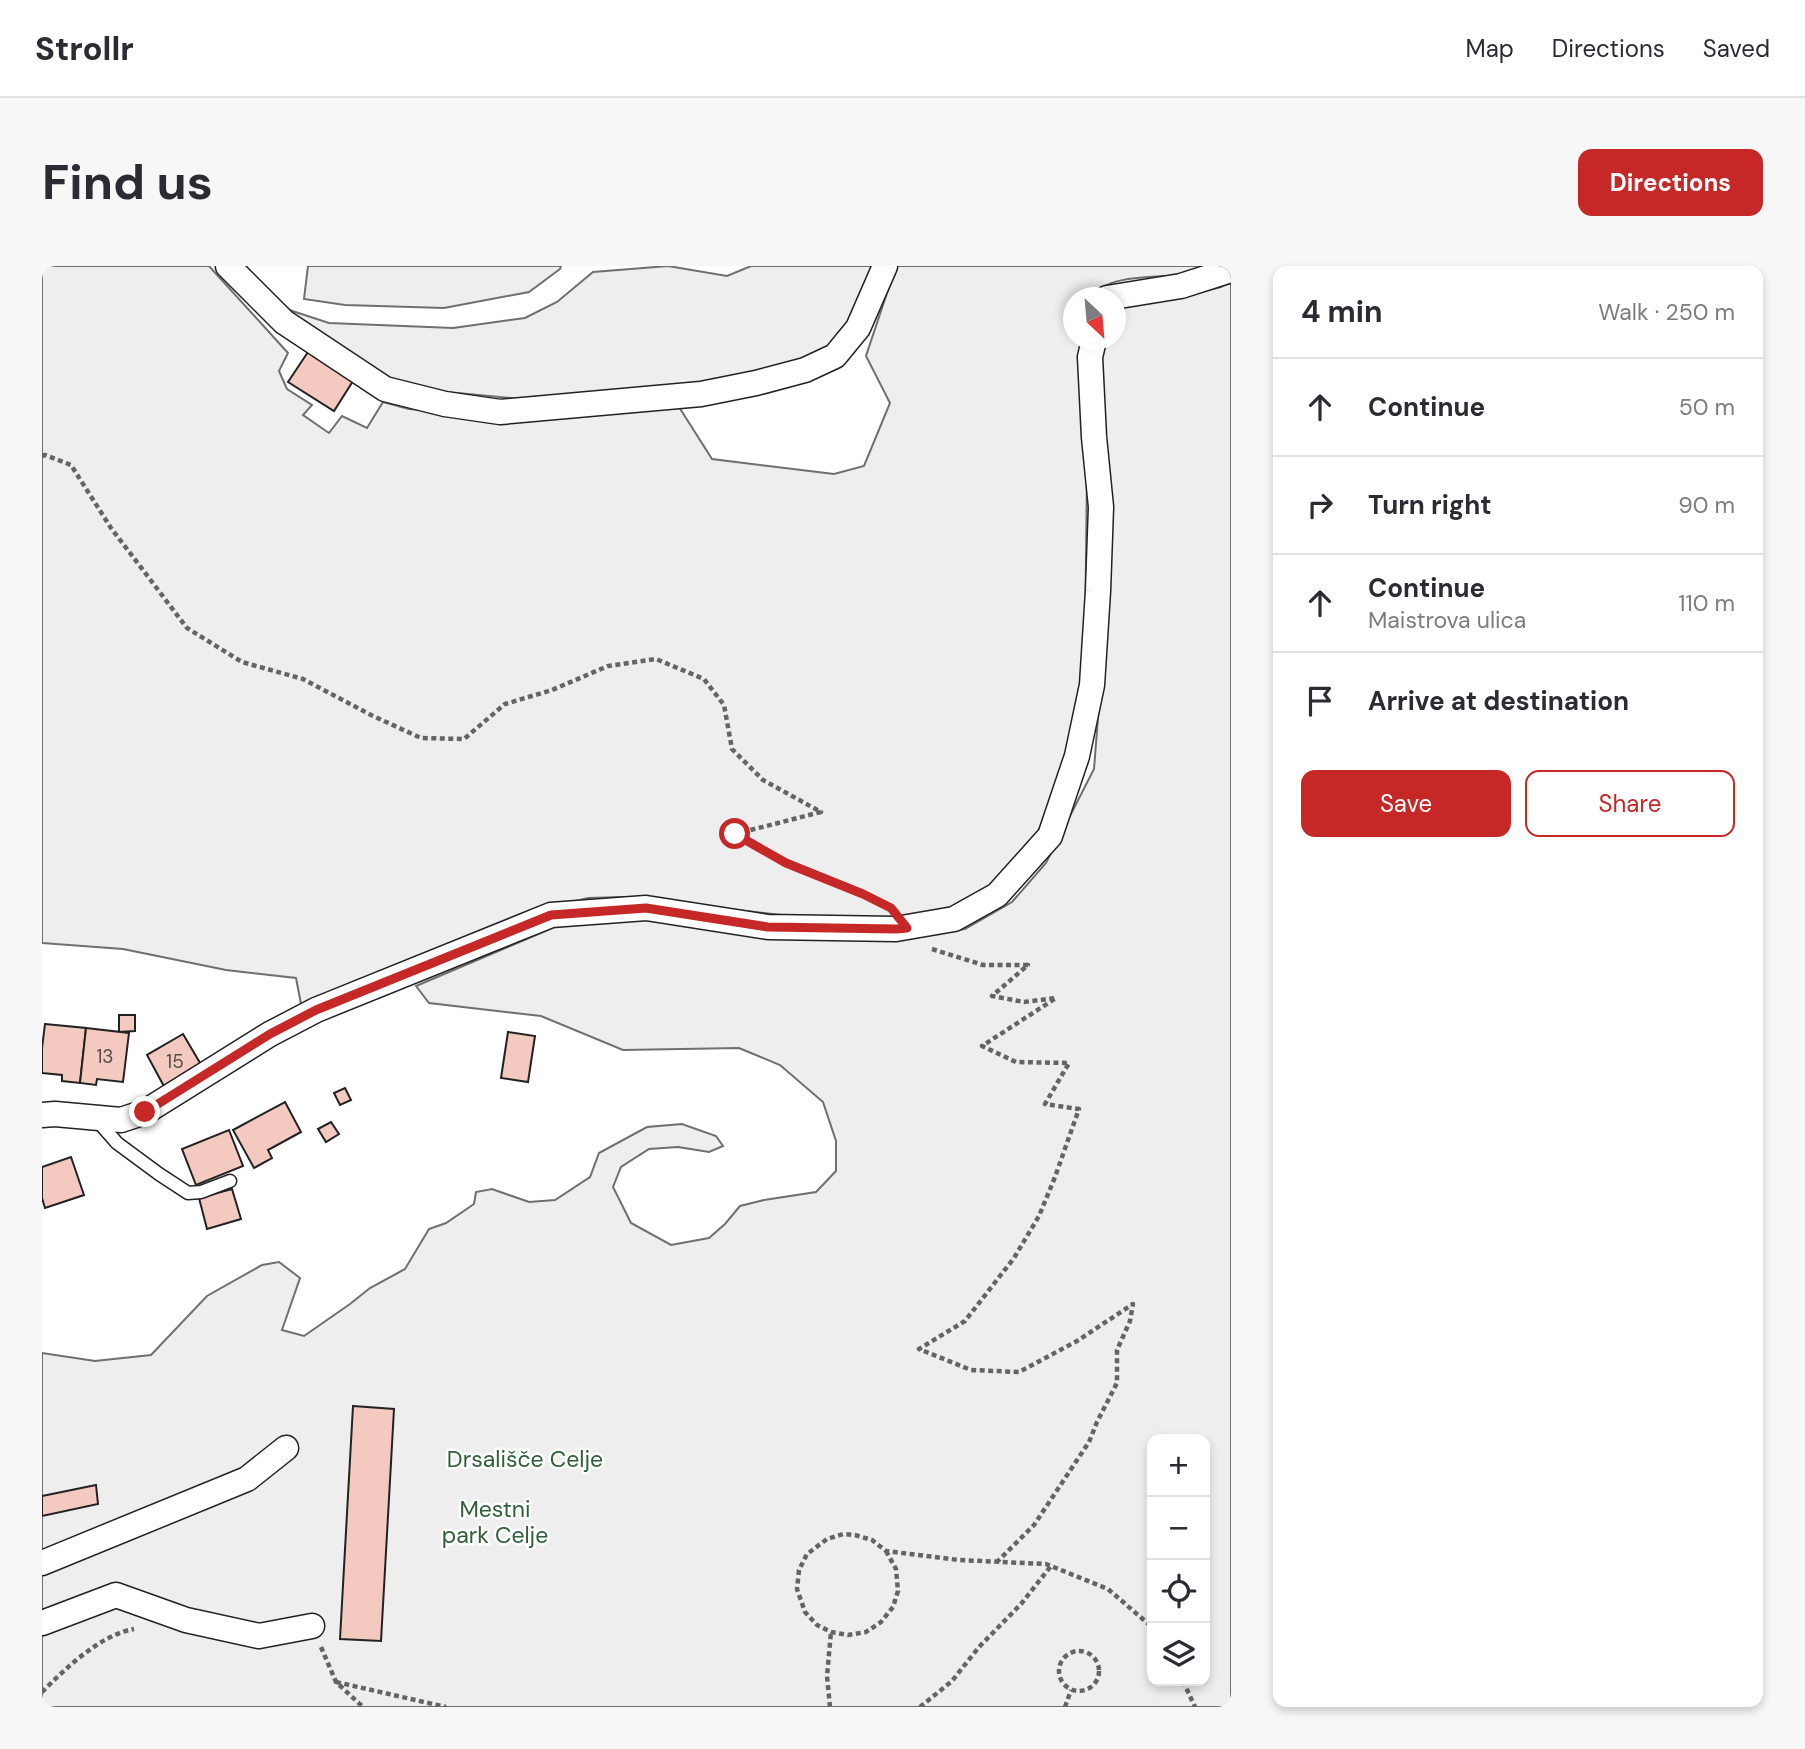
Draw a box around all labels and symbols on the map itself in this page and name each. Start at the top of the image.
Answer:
north arrow [1063,287,1126,350]
route start [719,818,750,849]
house number: 13 [96,1044,114,1069]
house number: 15 [166,1049,184,1074]
route end [129,1096,160,1127]
park label: Drsališče Celje [447,1444,603,1474]
park label: Mestni park Celje [442,1494,548,1550]

